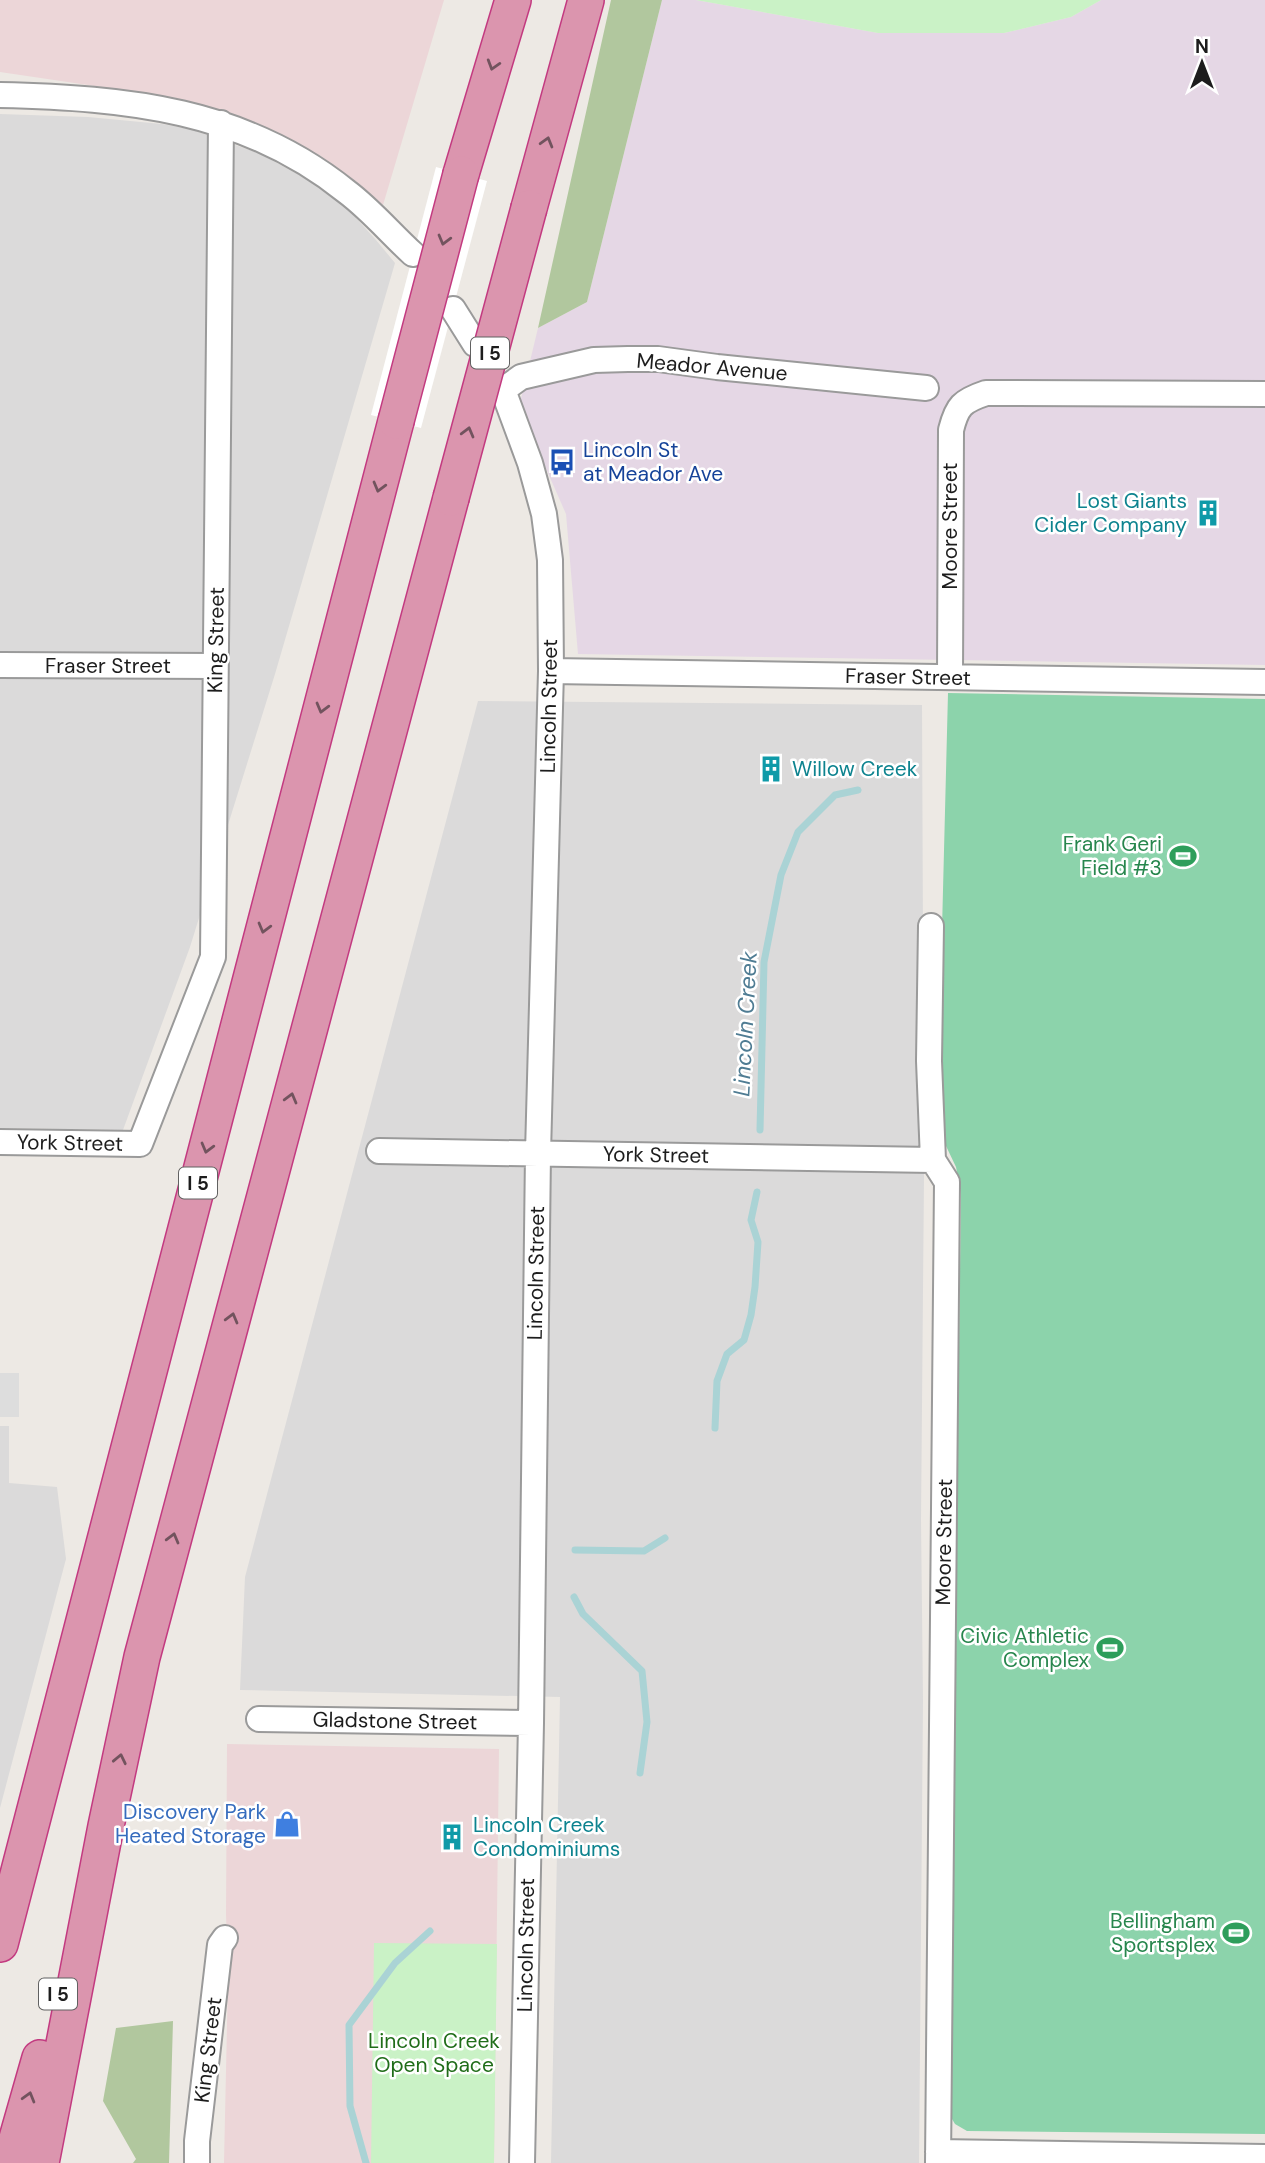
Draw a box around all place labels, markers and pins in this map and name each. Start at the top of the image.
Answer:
place label: Lincoln St at Meador Ave [583,436,723,488]
bus stop icon: Lincoln St at Meador Ave [547,447,577,477]
place label: Lost Giants Cider Company [1034,487,1187,539]
building icon: Lost Giants Cider Company [1193,498,1223,528]
building icon: Willow Creek [756,754,786,784]
place label: Willow Creek [792,755,918,783]
place label: Frank Geri Field #3 [1063,830,1162,882]
sports icon: Frank Geri Field #3 [1168,841,1198,871]
place label: Civic Athletic Complex [960,1622,1089,1674]
sports icon: Civic Athletic Complex [1095,1633,1125,1663]
place label: Discovery Park Heated Storage [115,1798,266,1850]
shop icon: Discovery Park Heated Storage [272,1809,302,1839]
place label: Lincoln Creek Condominiums [473,1811,620,1863]
building icon: Lincoln Creek Condominiums [437,1822,467,1852]
place label: Bellingham Sportsplex [1110,1907,1215,1959]
sports icon: Bellingham Sportsplex [1221,1918,1251,1948]

